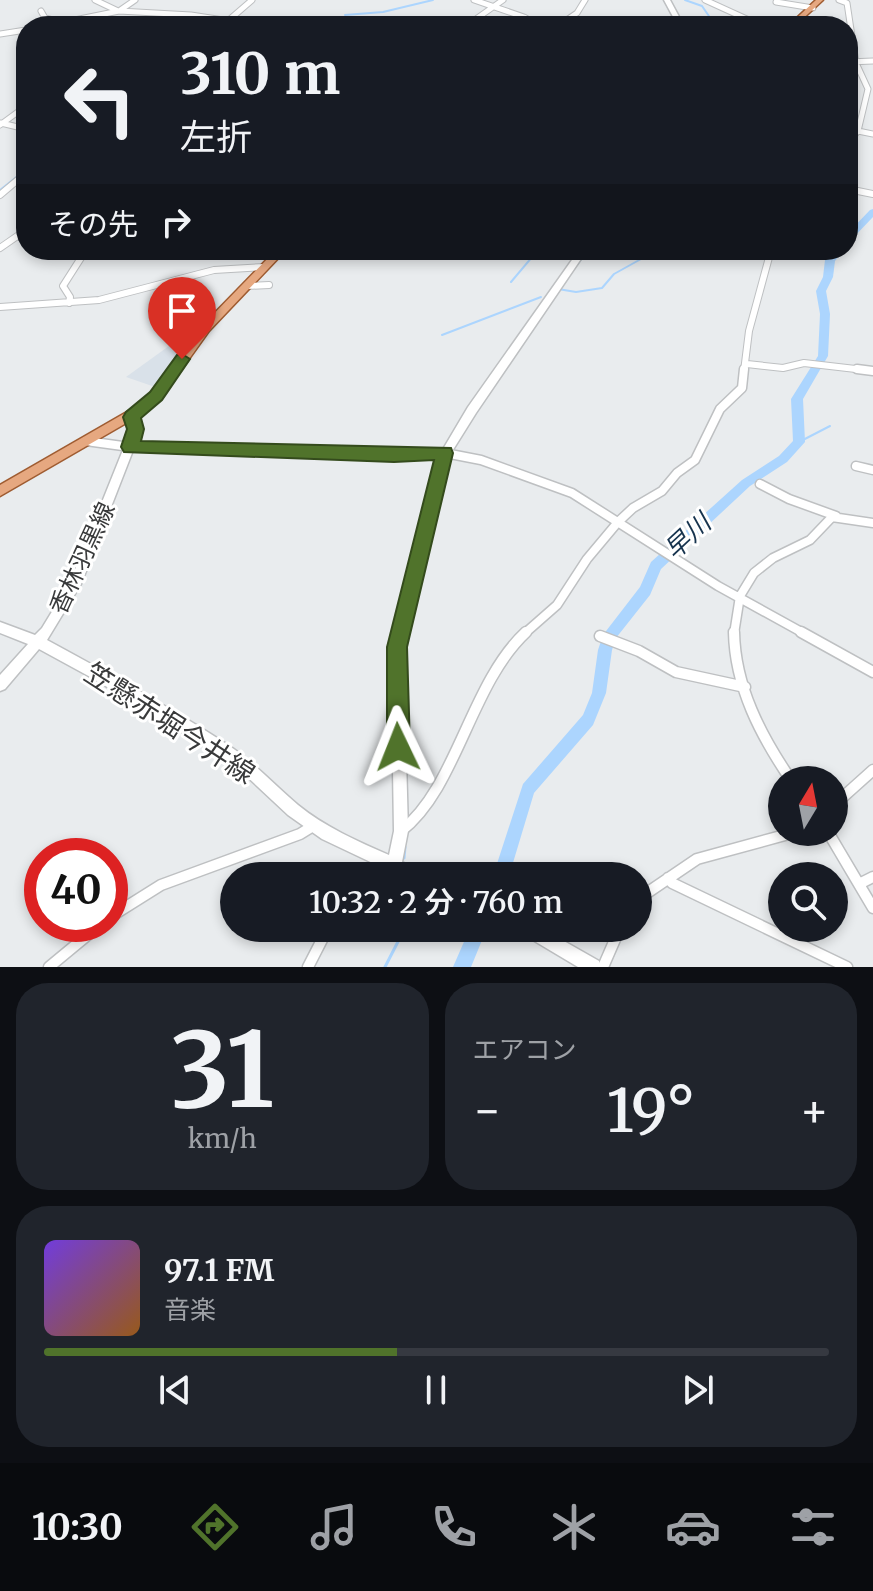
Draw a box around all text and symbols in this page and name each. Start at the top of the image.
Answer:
text: 310 m [180,39,340,109]
icon: left [48,48,152,152]
text: 左折 [180,115,252,160]
icon: right [154,200,198,244]
text: その先 [48,205,138,243]
pin [148,277,216,359]
icon: arrive [160,289,204,333]
street label: 香林羽黒線 [43,497,121,619]
water label: 早川 [657,504,719,566]
street label: 笠懸赤堀今井線 [78,655,262,791]
position arrow [356,705,440,789]
north arrow [768,766,848,846]
map controls [768,766,848,942]
speed limit sign: 40 [24,838,128,942]
button: search [768,862,848,942]
text: 10:32 · 2 分 · 760 m [309,883,563,921]
text: 31 [170,1005,274,1135]
text: エアコン [473,1033,577,1066]
text: 19° [607,1073,695,1148]
text: − [473,1083,502,1138]
text: + [800,1083,829,1138]
text: km/h [188,1122,257,1155]
text: 97.1 FM [164,1251,274,1289]
text: 音楽 [164,1293,216,1326]
icon: previous [153,1368,197,1412]
icon: pause [414,1368,458,1412]
icon: next [676,1368,720,1412]
icon: directions [187,1499,243,1555]
icon: music [306,1499,362,1555]
icon: phone [426,1499,482,1555]
icon: climate [546,1499,602,1555]
icon: car [665,1499,721,1555]
icon: filters [785,1499,841,1555]
text: 10:30 [32,1505,123,1550]

